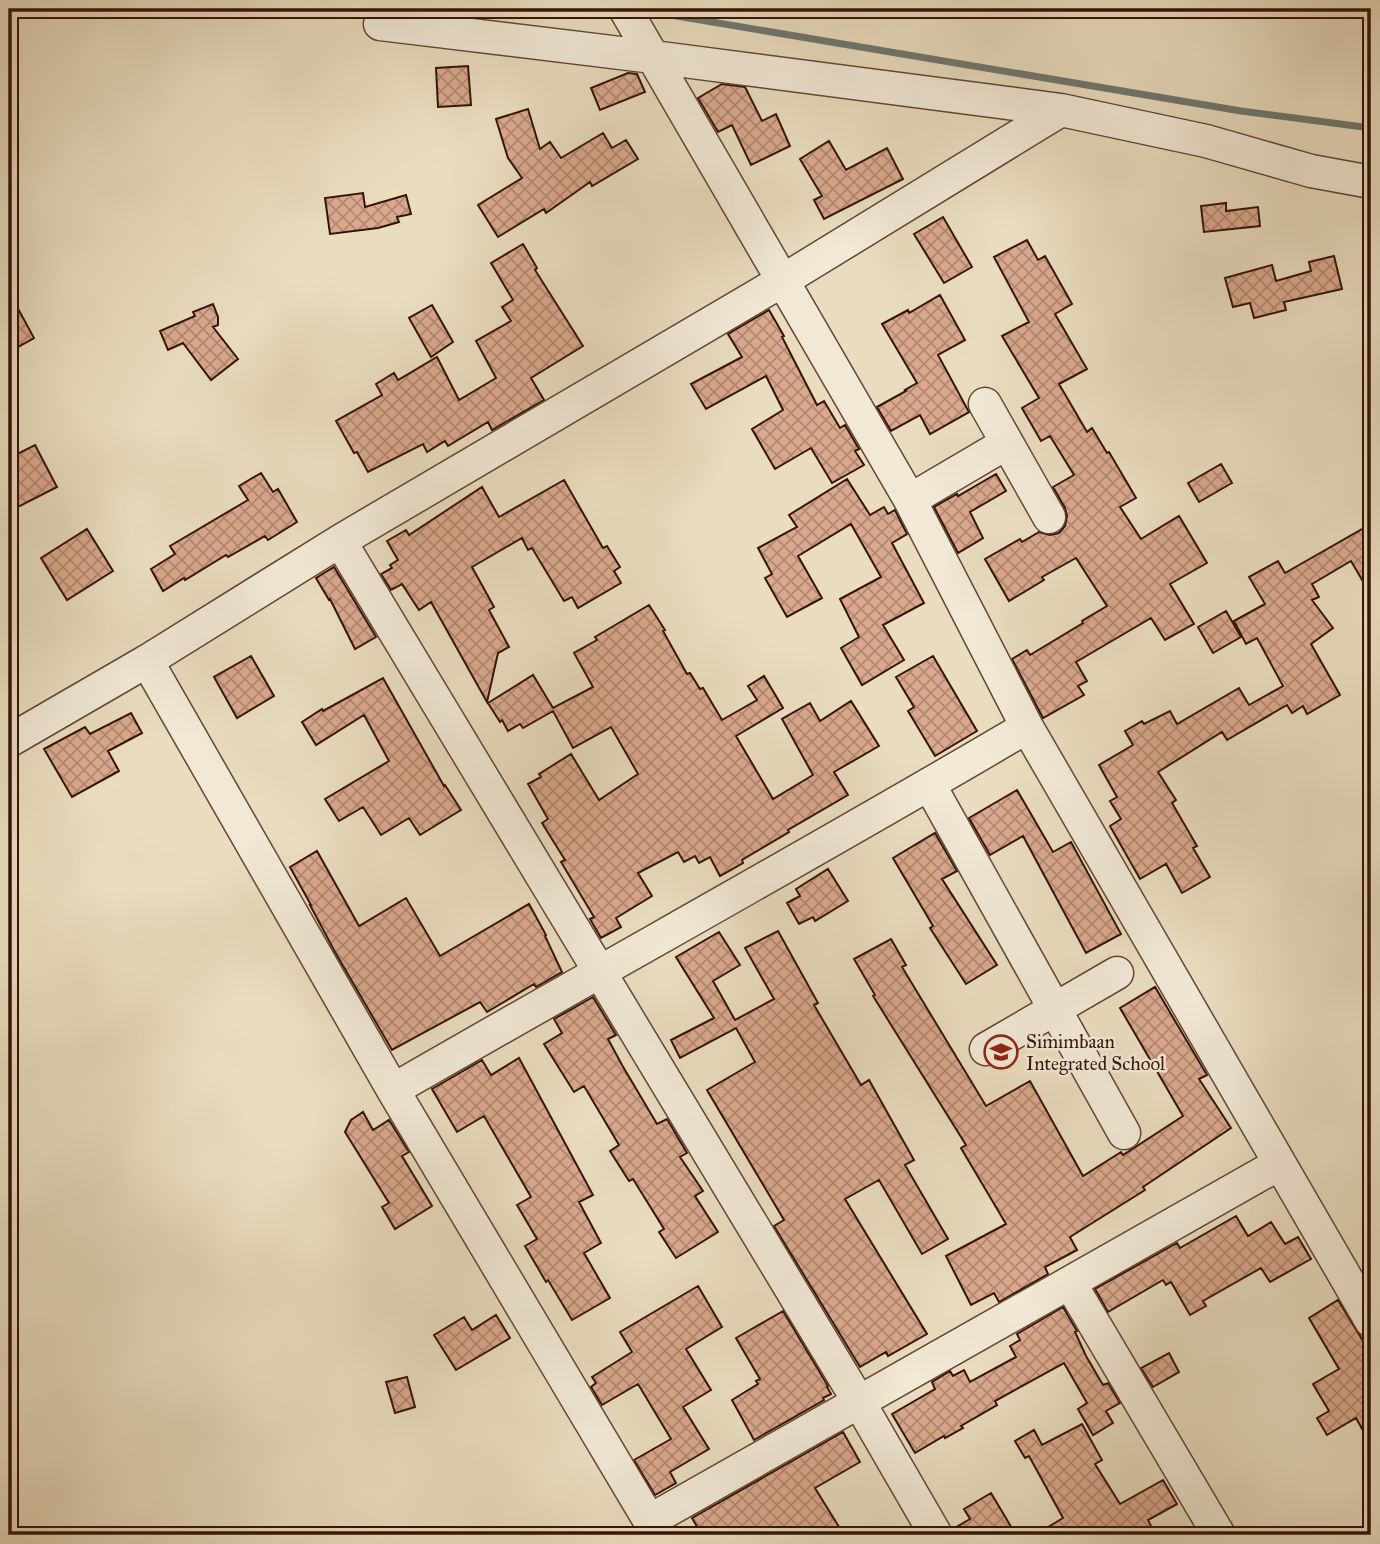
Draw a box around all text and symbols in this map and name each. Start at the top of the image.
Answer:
place label: Simimbaan Integrated School [1026,1030,1166,1076]
school or university icon: Simimbaan Integrated School [982,1033,1020,1071]

